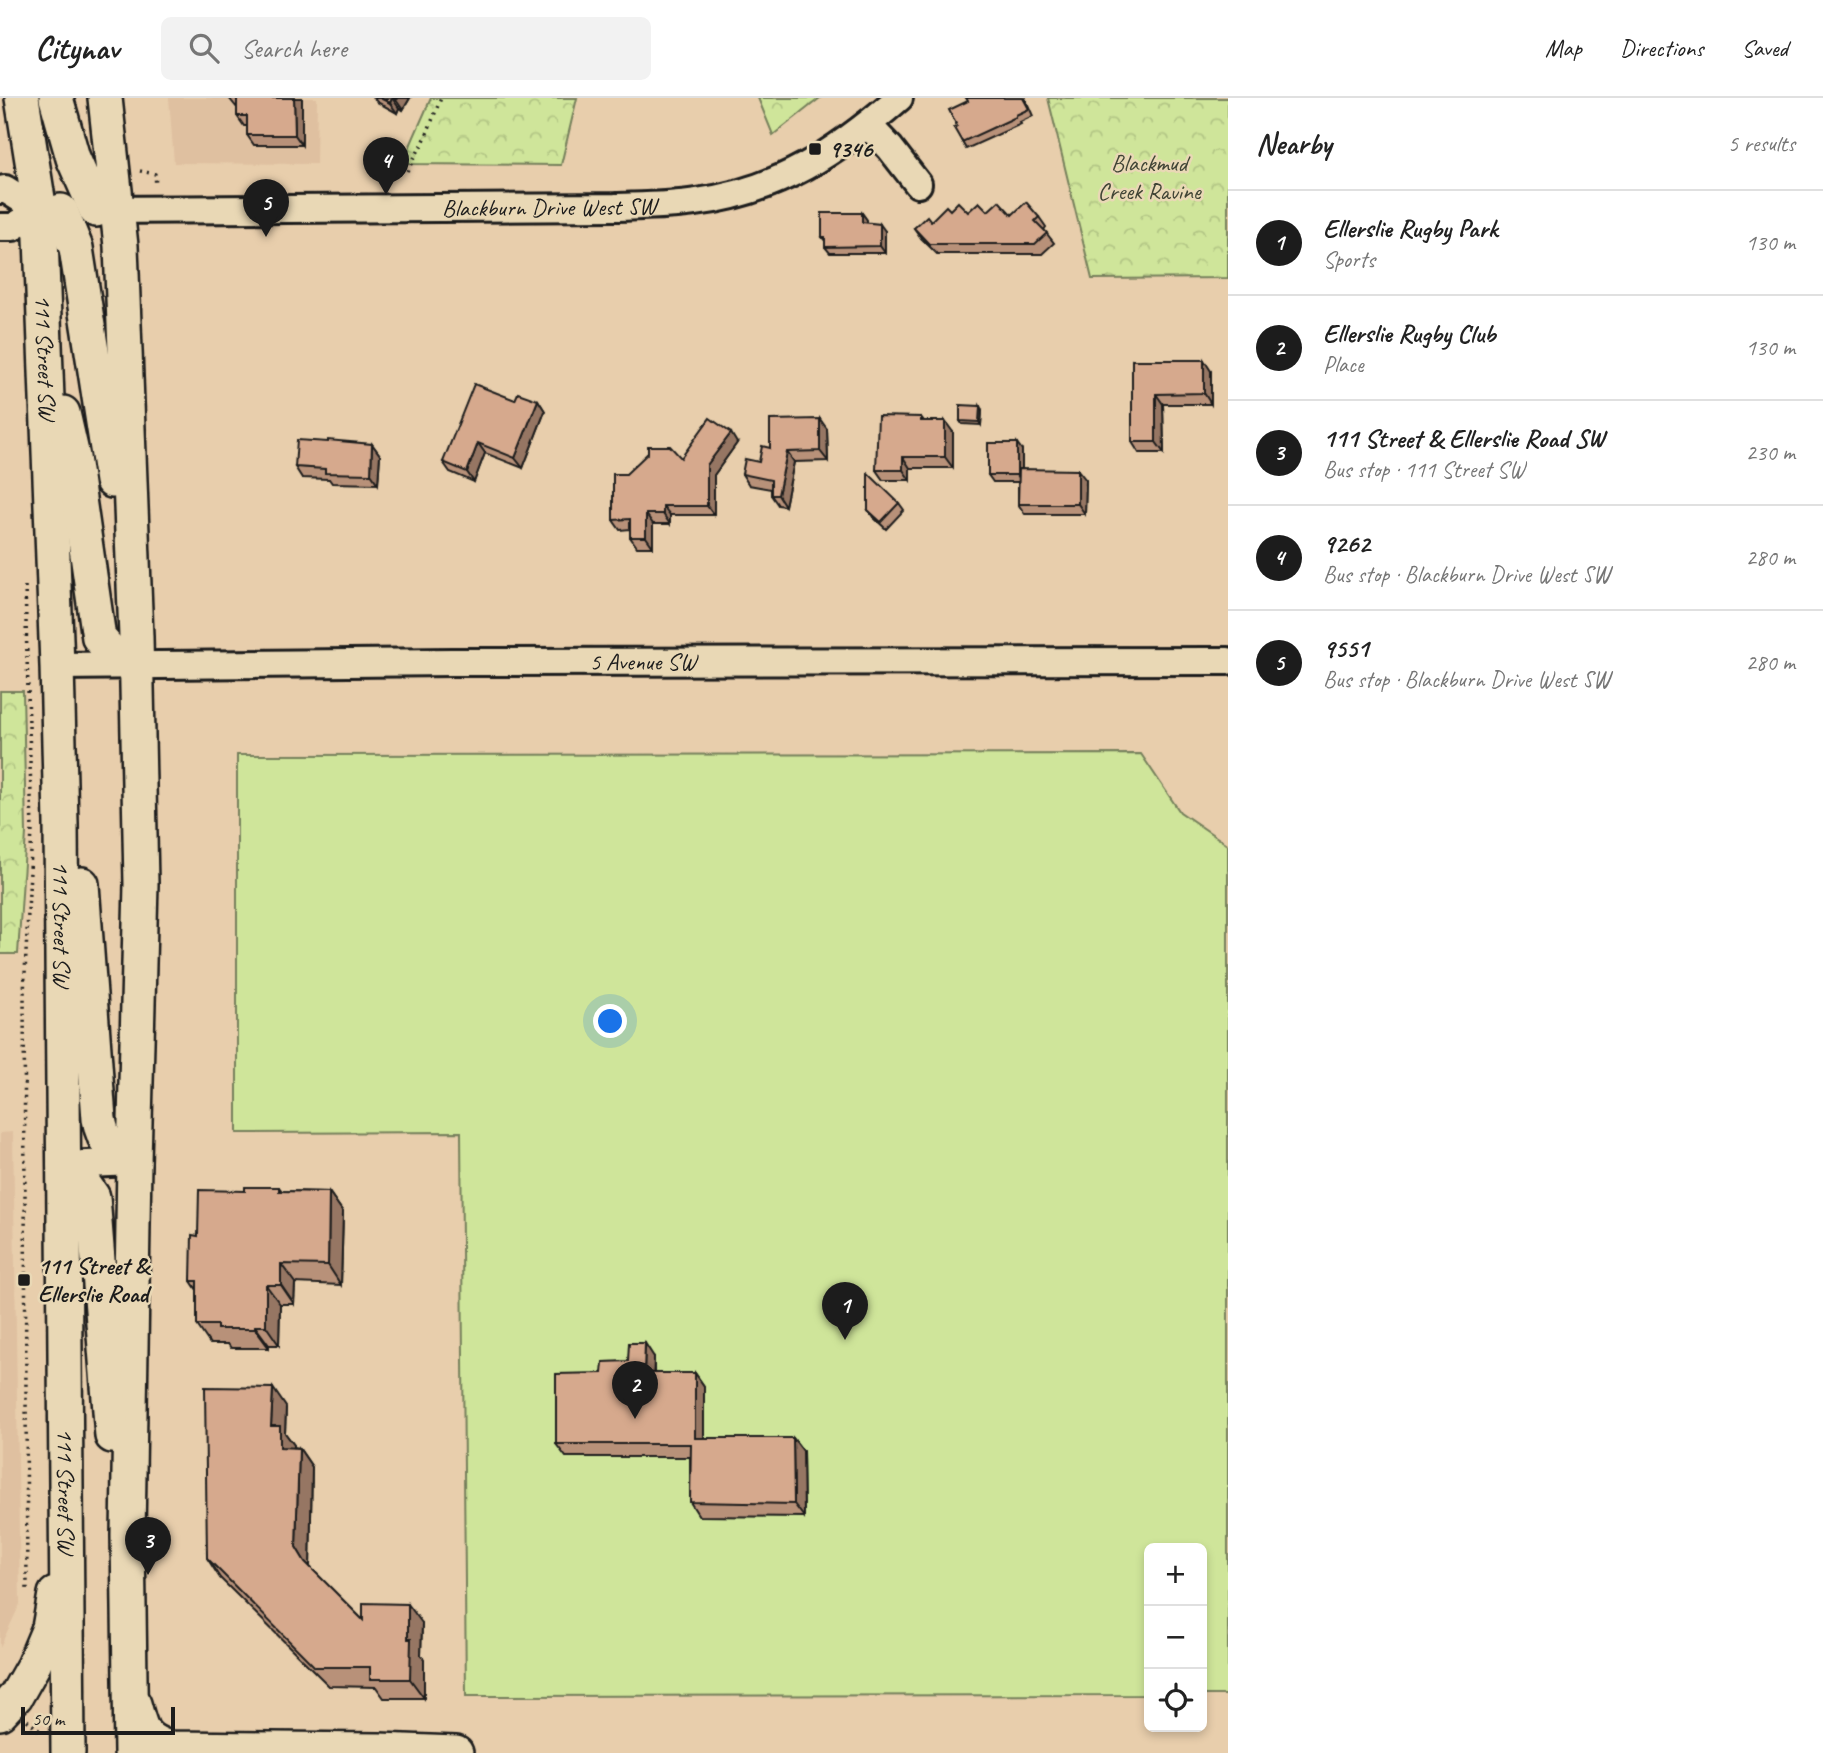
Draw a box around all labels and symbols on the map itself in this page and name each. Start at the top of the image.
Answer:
place label: 9346 [829,134,874,164]
pin: 4 [363,137,409,195]
marker: 9346 [807,141,823,157]
park label: Blackmud Creek Ravine [1098,148,1203,206]
pin: 5 [243,179,289,237]
street label: Blackburn Drive West SW [442,190,661,223]
street label: 111 Street SW [28,294,63,424]
street label: 5 Avenue SW [589,647,699,677]
street label: 111 Street SW [46,861,77,990]
your location [593,1004,627,1038]
place label: 111 Street & Ellerslie Road [38,1251,153,1309]
marker: 111 Street & Ellerslie Road [16,1272,32,1288]
pin: 1 [822,1282,868,1340]
pin: 2 [612,1361,658,1419]
street label: 111 Street SW [51,1428,82,1557]
pin: 3 [125,1517,171,1575]
scale bar [21,1704,175,1736]

